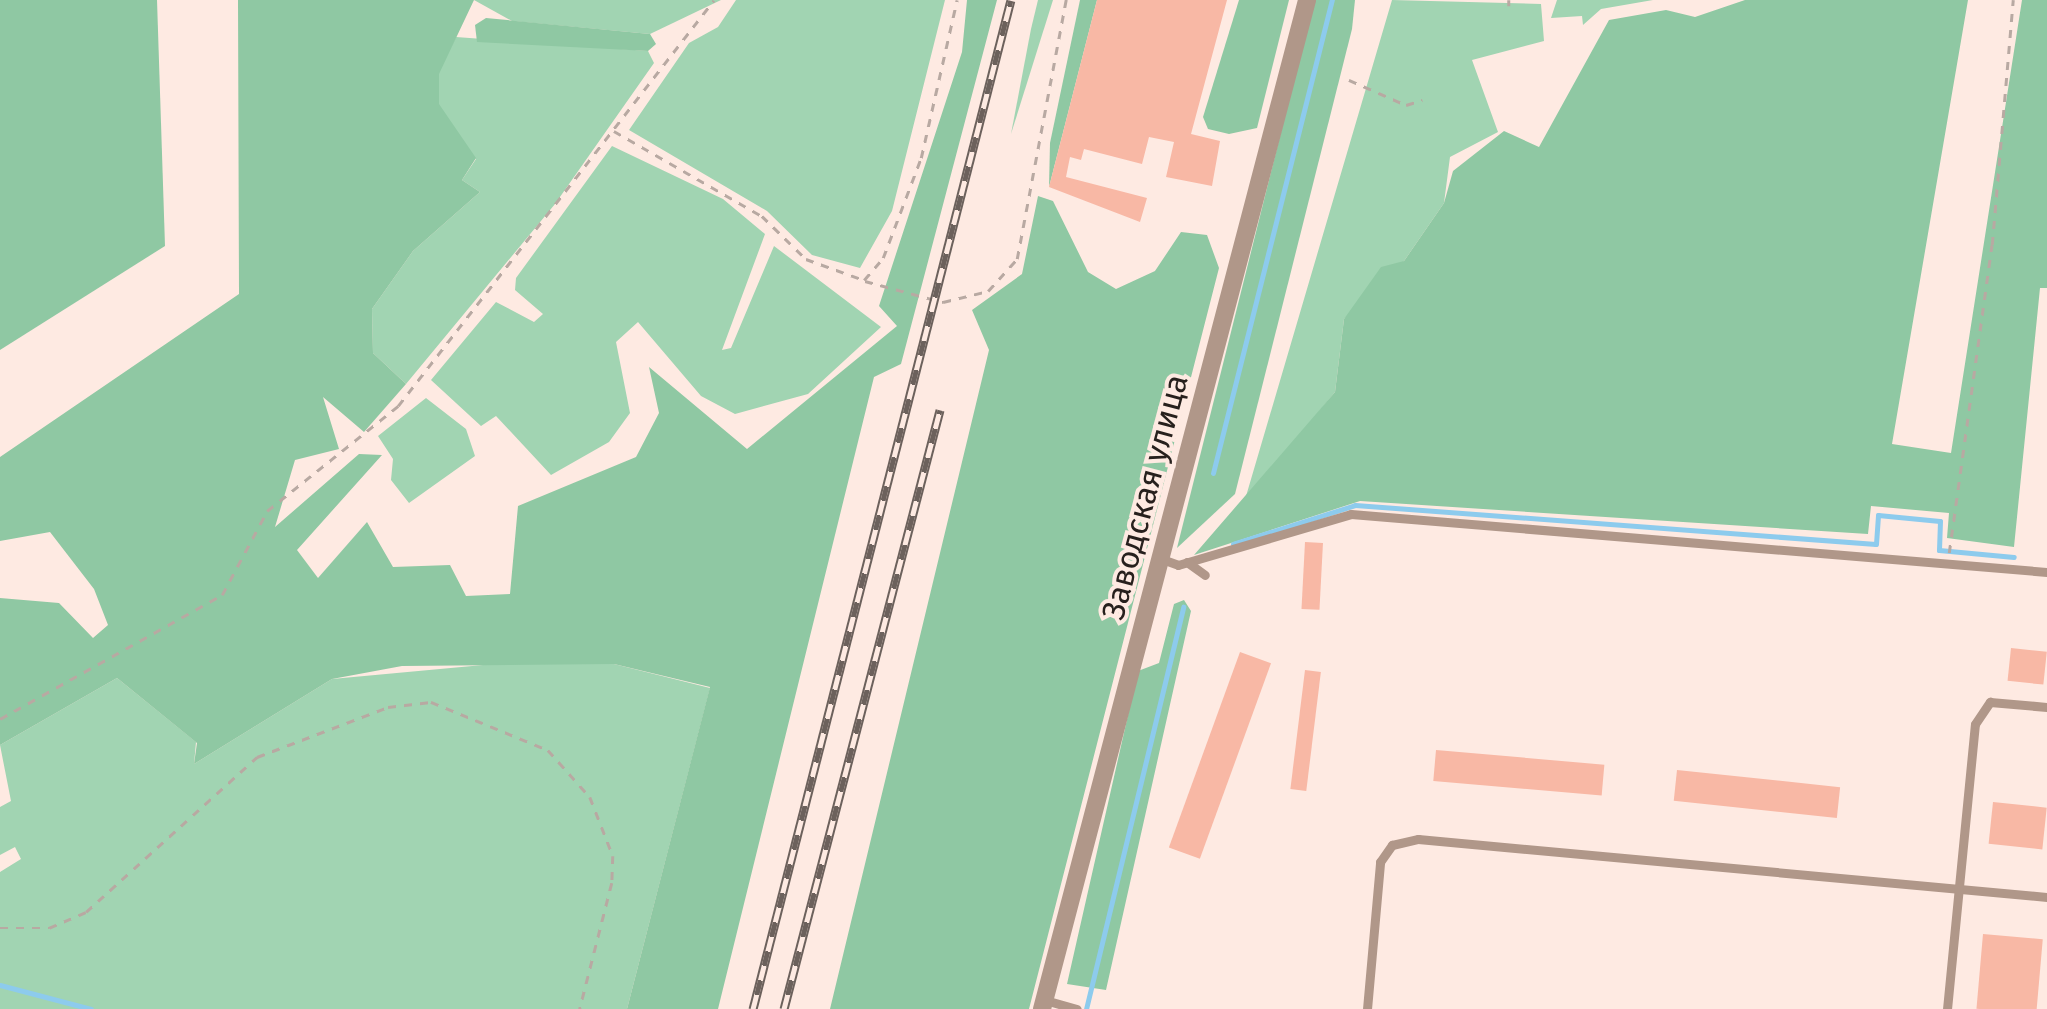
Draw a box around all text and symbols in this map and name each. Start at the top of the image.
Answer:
street label: Заводская улица [1094,370,1196,624]

